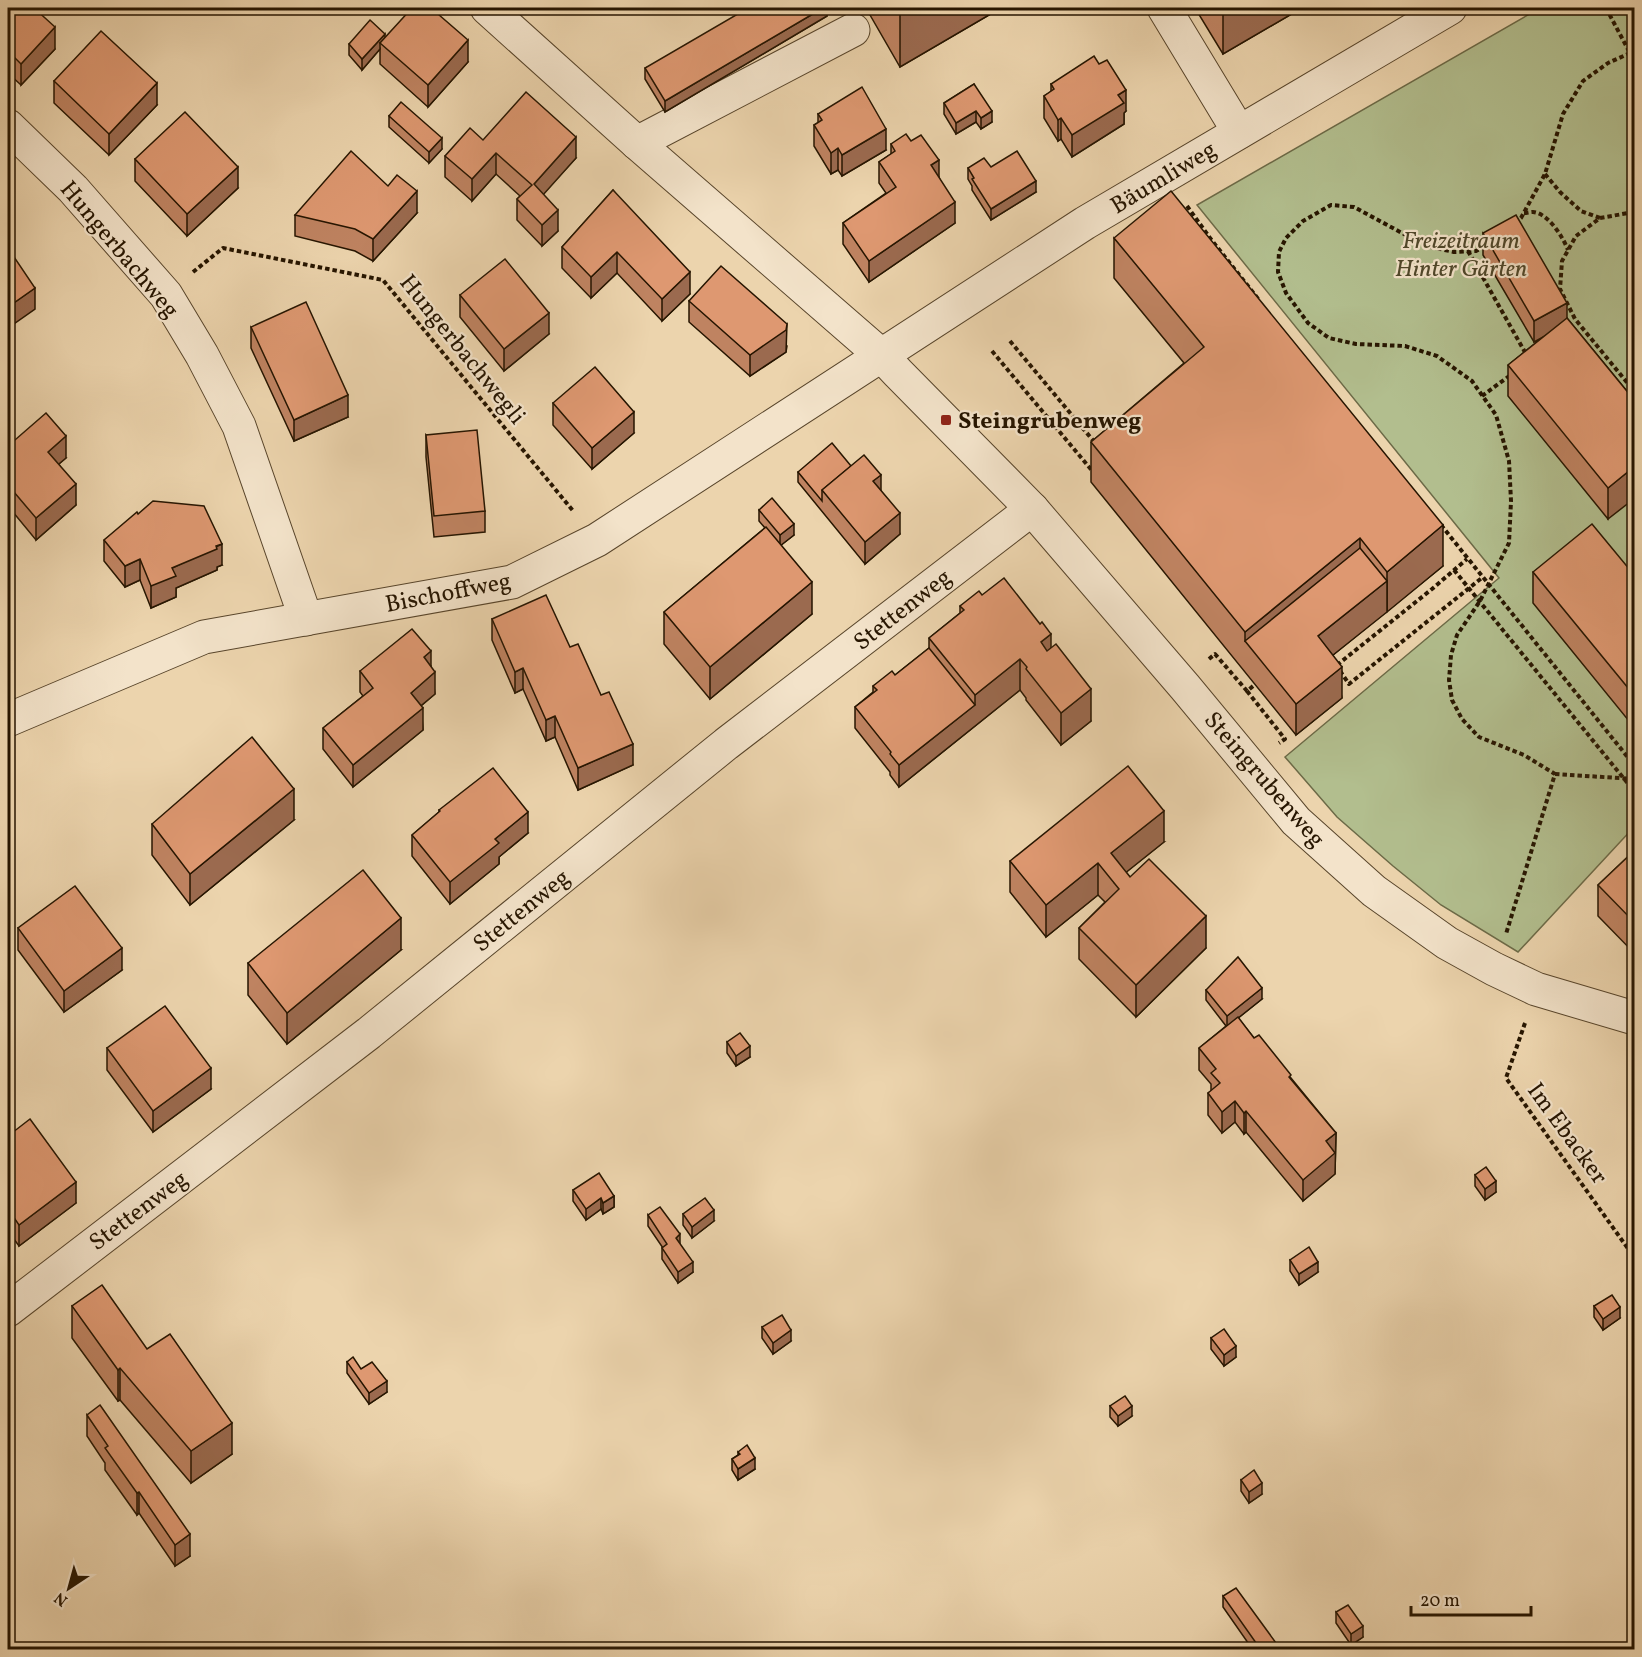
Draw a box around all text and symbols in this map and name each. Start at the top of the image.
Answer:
street label: Bäumliweg [1105,134,1223,224]
street label: Hungerbachweg [51,174,186,326]
park label: Freizeitraum Hinter Gärten [1395,225,1527,287]
street label: Hungerbachwegli [390,268,533,433]
place label: Steingrubenweg [958,405,1141,439]
marker: Steingrubenweg [939,413,953,427]
street label: Stettenweg [847,562,959,660]
street label: Bischoffweg [383,565,514,623]
street label: Steingrubenweg [1195,705,1332,856]
street label: Stettenweg [467,862,578,961]
street label: Im Ebacker [1518,1076,1615,1192]
street label: Stettenweg [83,1163,196,1260]
north arrow [39,1558,99,1618]
scale bar [1411,1579,1531,1617]
text: N [50,1586,73,1611]
text: 20 m [1420,1589,1460,1614]

